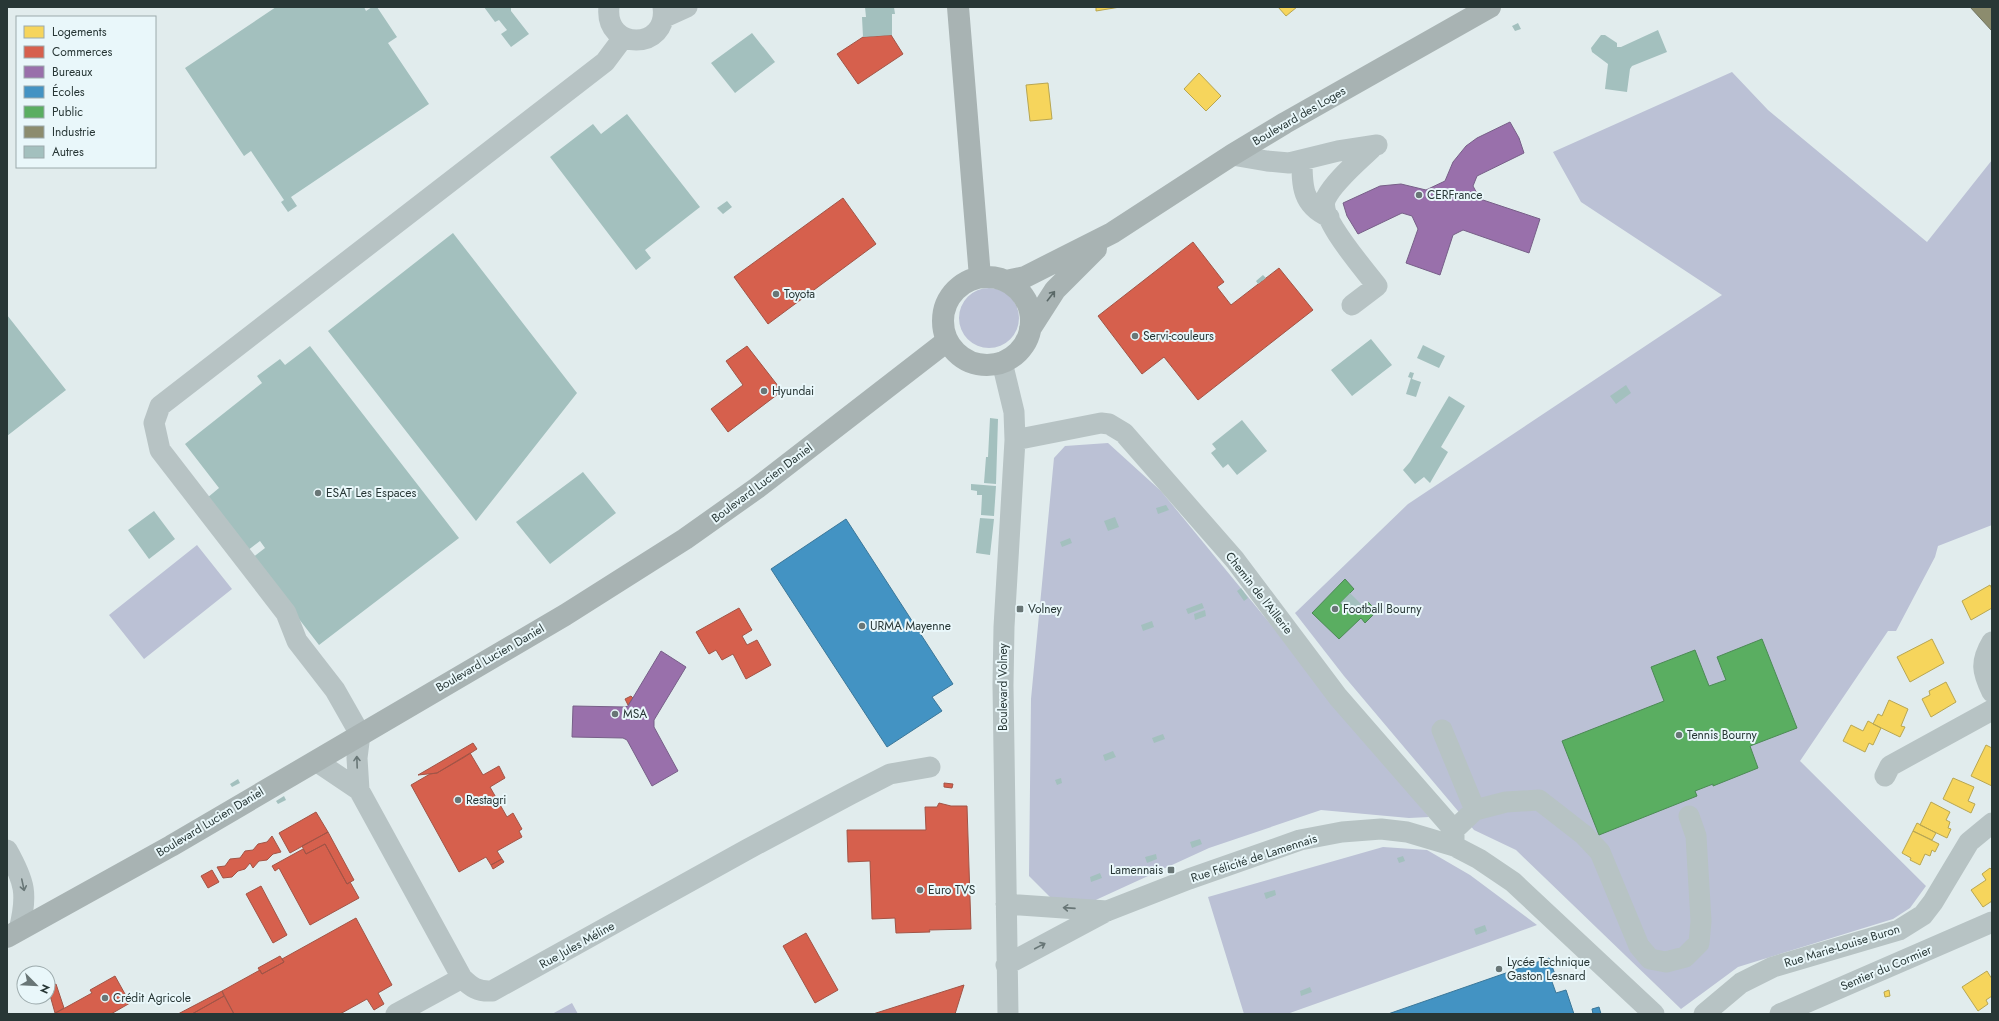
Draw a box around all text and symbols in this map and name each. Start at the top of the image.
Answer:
legend [16,16,156,168]
text: Logements [52,23,107,41]
text: Commerces [52,43,113,61]
text: Bureaux [52,63,93,81]
street label: Boulevard des Loges [1249,82,1349,150]
text: Écoles [52,83,85,101]
text: Public [52,103,83,121]
text: Industrie [52,123,96,141]
text: Autres [52,143,84,161]
place label: CERFrance [1427,186,1482,204]
marker: CERFrance [1414,190,1424,200]
place label: Toyota [784,285,815,303]
marker: Toyota [771,289,781,299]
one-way arrow [1046,290,1055,301]
place label: Servi-couleurs [1143,327,1214,345]
marker: Servi-couleurs [1130,331,1140,341]
place label: Hyundai [772,382,814,400]
marker: Hyundai [759,386,769,396]
street label: Boulevard Lucien Daniel [708,439,816,527]
place label: ESAT Les Espaces [326,484,416,502]
marker: ESAT Les Espaces [313,488,323,498]
street label: Chemin de l'Aillerie [1221,548,1297,638]
place label: Volney [1028,600,1063,618]
place label: Football Bourny [1343,600,1422,618]
marker: Volney [1015,604,1025,614]
marker: Football Bourny [1330,604,1340,614]
place label: URMA Mayenne [870,617,951,635]
street label: Boulevard Lucien Daniel [432,620,548,696]
marker: URMA Mayenne [857,621,867,631]
street label: Boulevard Volney [994,642,1012,731]
place label: MSA [623,705,647,723]
marker: MSA [610,709,620,719]
place label: Tennis Bourny [1687,726,1758,744]
marker: Tennis Bourny [1674,730,1684,740]
one-way arrow [354,756,361,769]
street label: Boulevard Lucien Daniel [153,783,267,861]
place label: Restagri [466,791,506,809]
marker: Restagri [453,795,463,805]
street label: Rue Félicité de Lamennais [1189,829,1320,887]
place label: Lamennais [1110,861,1163,879]
marker: Lamennais [1166,865,1176,875]
one-way arrow [19,879,27,892]
place label: Euro TVS [928,881,976,899]
marker: Euro TVS [915,885,925,895]
one-way arrow [1063,905,1076,912]
street label: Rue Jules Méline [536,917,618,973]
street label: Rue Marie-Louise Buron [1782,920,1902,972]
street label: Sentier du Cormier [1838,940,1935,995]
one-way arrow [1034,942,1046,949]
place label: Lycée Technique Gaston Lesnard [1507,953,1590,985]
marker: Lycée Technique Gaston Lesnard [1494,964,1504,974]
north arrow [16,965,56,1005]
text: N [36,982,54,996]
place label: Crédit Agricole [113,989,191,1007]
marker: Crédit Agricole [100,993,110,1003]

